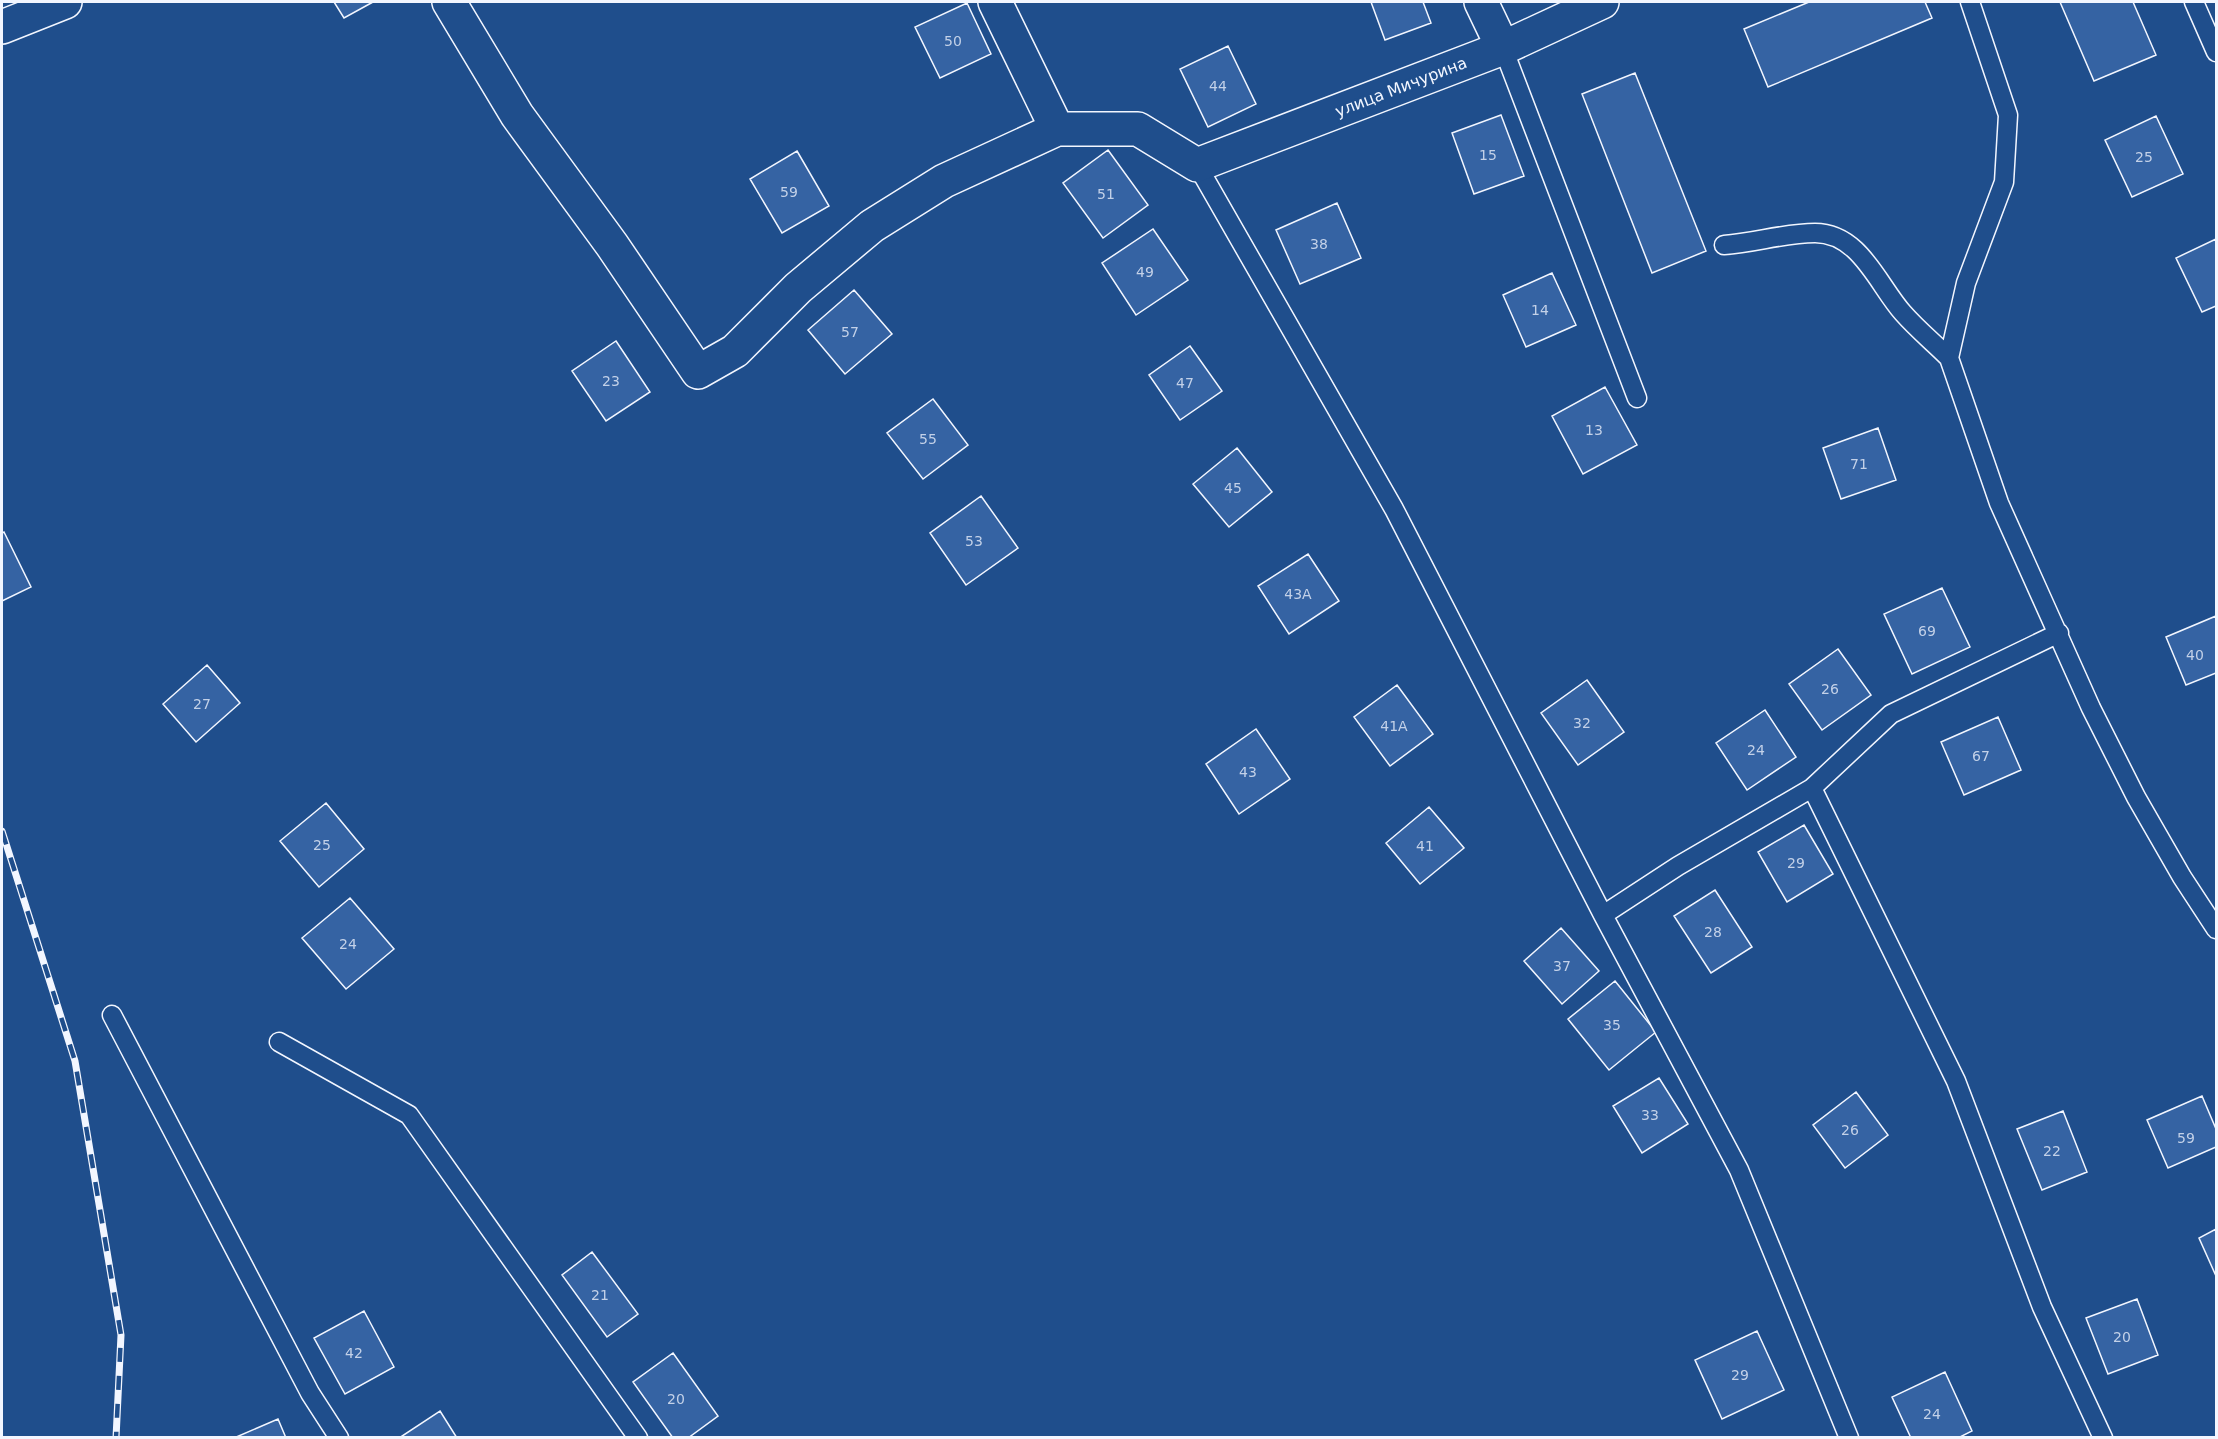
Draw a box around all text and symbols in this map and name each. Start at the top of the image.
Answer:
house number: 50 [944,33,962,49]
street label: улица Мичурина [1332,53,1470,121]
house number: 44 [1209,78,1227,94]
house number: 15 [1479,147,1497,163]
house number: 25 [2135,149,2153,165]
house number: 59 [780,184,798,200]
house number: 51 [1097,186,1115,202]
house number: 38 [1310,236,1328,252]
house number: 49 [1136,264,1154,280]
house number: 14 [1531,302,1549,318]
house number: 57 [841,324,859,340]
house number: 23 [602,373,620,389]
house number: 47 [1176,375,1194,391]
house number: 13 [1585,422,1603,438]
house number: 55 [919,431,937,447]
house number: 71 [1850,456,1868,472]
house number: 45 [1224,480,1242,496]
house number: 53 [965,533,983,549]
house number: 43А [1284,586,1312,602]
house number: 69 [1918,623,1936,639]
house number: 40 [2186,647,2204,663]
house number: 26 [1821,681,1839,697]
house number: 27 [193,696,211,712]
house number: 32 [1573,715,1591,731]
house number: 41А [1380,718,1408,734]
house number: 24 [1747,742,1765,758]
house number: 67 [1972,748,1990,764]
house number: 43 [1239,764,1257,780]
house number: 25 [313,837,331,853]
house number: 41 [1416,838,1434,854]
house number: 29 [1787,855,1805,871]
house number: 28 [1704,924,1722,940]
house number: 24 [339,936,357,952]
house number: 37 [1553,958,1571,974]
house number: 35 [1603,1017,1621,1033]
house number: 33 [1641,1107,1659,1123]
house number: 26 [1841,1122,1859,1138]
house number: 59 [2177,1130,2195,1146]
house number: 22 [2043,1143,2061,1159]
house number: 21 [591,1287,609,1303]
house number: 20 [2113,1329,2131,1345]
house number: 42 [345,1345,363,1361]
house number: 29 [1731,1367,1749,1383]
house number: 20 [667,1391,685,1407]
house number: 24 [1923,1406,1941,1422]

